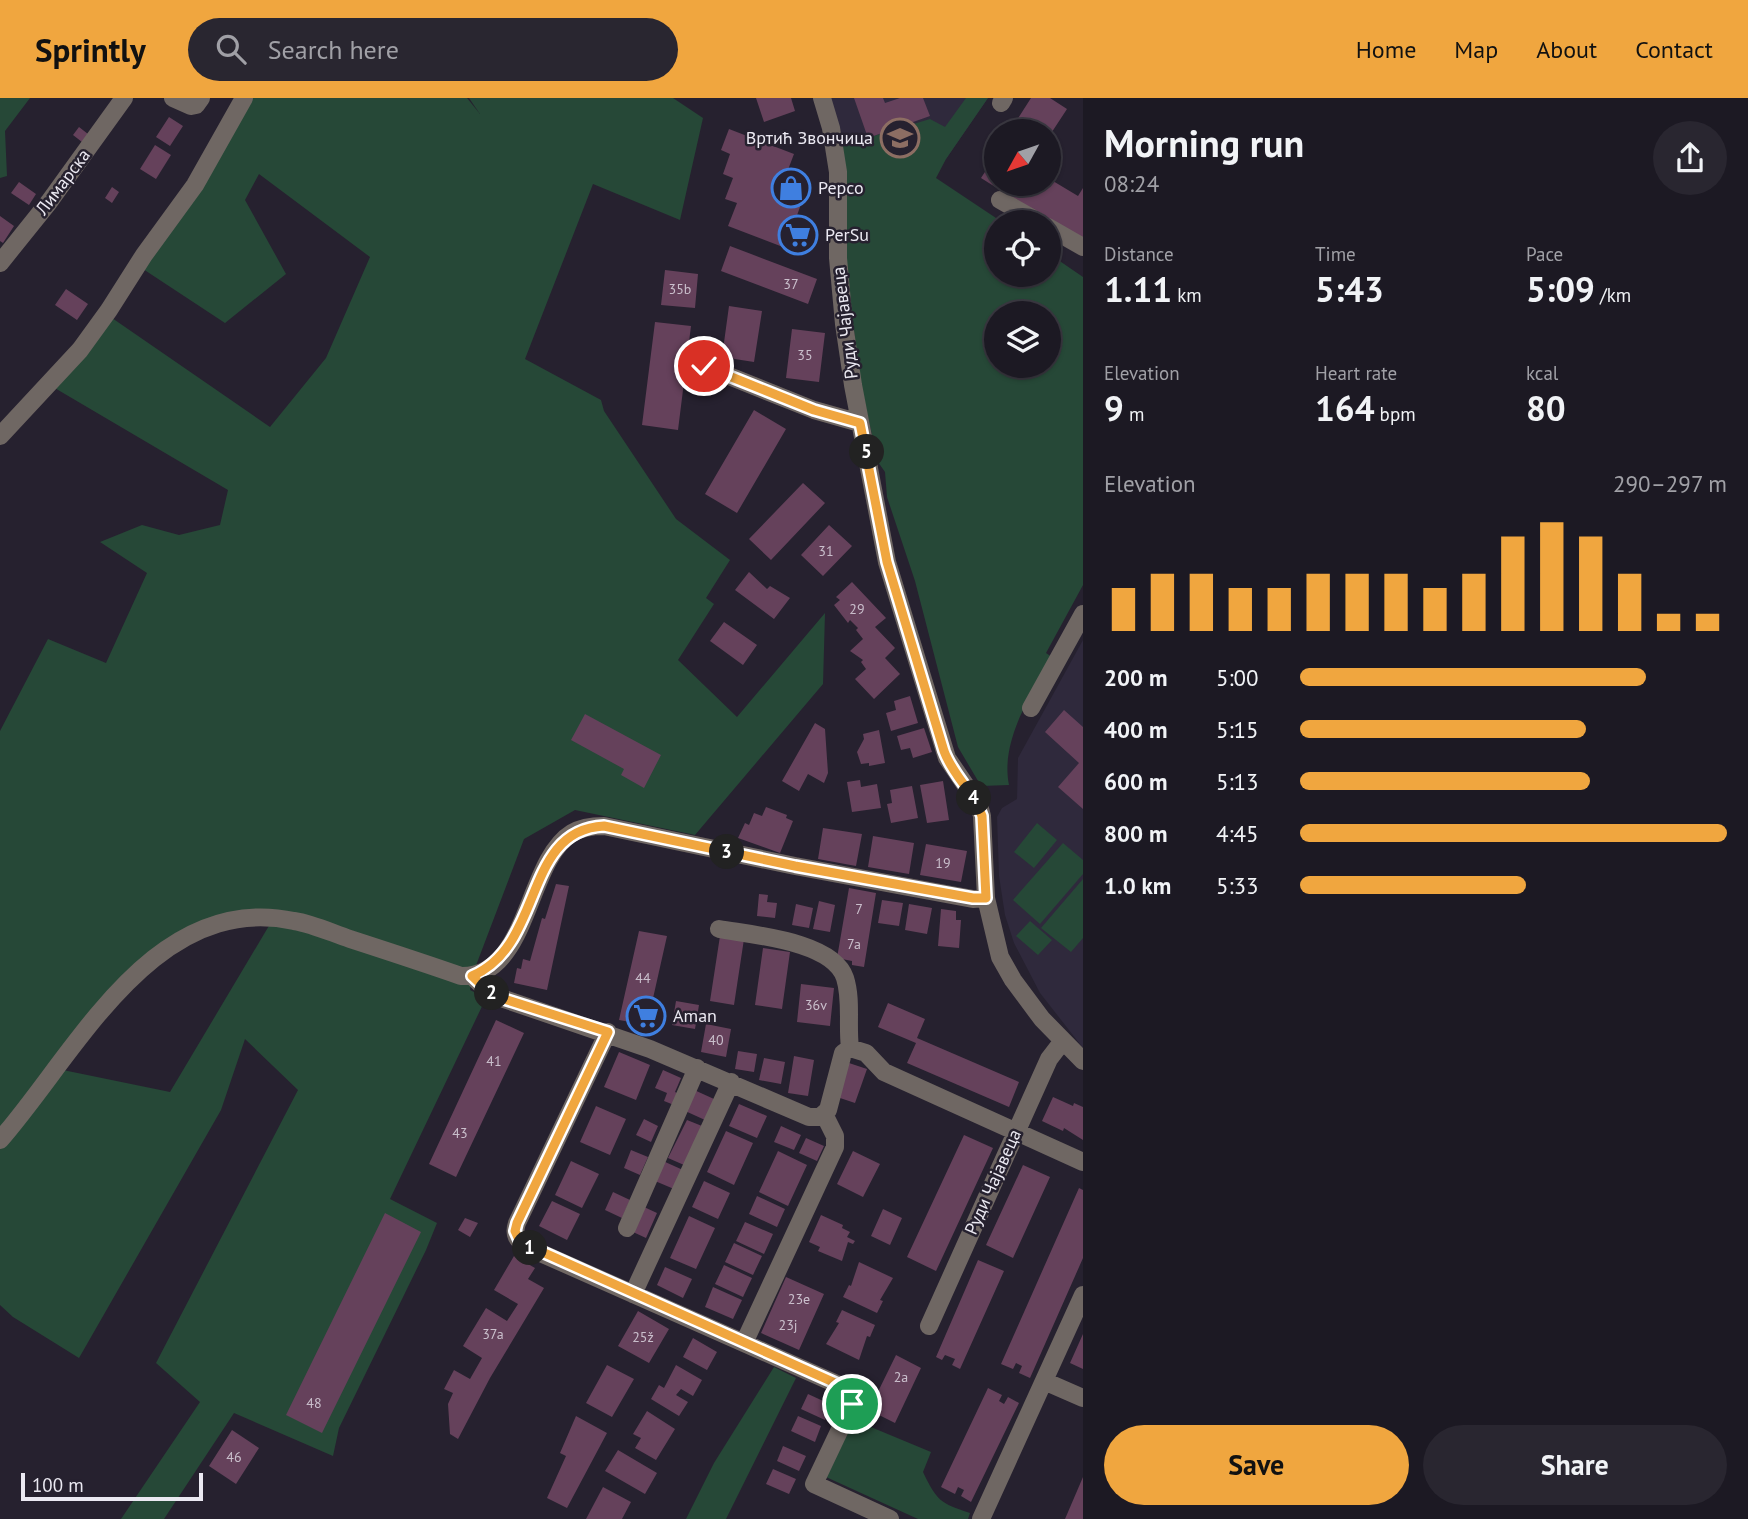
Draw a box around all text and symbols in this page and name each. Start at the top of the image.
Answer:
search box [188,18,678,81]
text: Sprintly [35,28,146,71]
icon: search [212,30,250,68]
text: Search here [268,33,399,66]
text: Home [1356,34,1416,65]
text: Map [1454,34,1498,65]
text: About [1536,34,1597,65]
text: Contact [1635,34,1713,65]
school or university icon: Вртић Звончица [879,117,921,159]
text: Morning run [1104,118,1304,167]
north arrow [984,119,1060,196]
map controls [984,119,1061,378]
button: share [1653,121,1727,195]
place label: Вртић Звончица [746,126,873,149]
street label: Лимарска [30,144,95,220]
shop icon: Pepco [770,167,812,209]
text: 08:24 [1104,169,1159,198]
place label: Pepco [818,176,864,199]
button: locate [984,210,1061,287]
supermarket icon: PerSu [777,214,819,256]
place label: PerSu [825,223,869,246]
text: Distance [1104,242,1174,266]
text: Time [1315,242,1356,266]
text: Pace [1526,242,1563,266]
street label: Руди Чајавеца [826,266,863,381]
text: 1.11 [1104,266,1172,312]
text: 5:43 [1315,266,1384,312]
text: 5:09 [1526,266,1595,312]
house number: 37 [783,275,799,293]
house number: 35b [669,280,691,298]
text: km [1172,283,1202,307]
text: /km [1595,283,1631,307]
button: layers [984,301,1061,378]
pin [674,336,734,396]
house number: 35 [797,346,813,364]
icon: check [685,347,723,385]
text: Elevation [1104,361,1180,385]
text: Heart rate [1315,361,1397,385]
text: kcal [1526,361,1558,385]
text: 9 [1104,385,1124,431]
text: 164 [1315,385,1375,431]
text: 80 [1526,385,1566,431]
text: m [1124,402,1144,426]
text: bpm [1375,402,1416,426]
pin: 5 [850,434,884,470]
text: 5 [861,439,872,463]
text: Elevation [1104,469,1196,498]
text: 290–297 m [1613,469,1727,498]
house number: 31 [818,542,834,560]
house number: 29 [849,600,865,618]
text: 200 m [1104,663,1167,692]
text: 5:00 [1216,663,1259,692]
text: 400 m [1104,715,1167,744]
text: 5:15 [1216,715,1259,744]
text: 600 m [1104,767,1167,796]
text: 5:13 [1216,767,1259,796]
pin: 4 [956,780,992,816]
text: 4 [968,785,979,809]
text: 800 m [1104,819,1167,848]
text: 4:45 [1216,819,1259,848]
pin: 3 [710,834,744,870]
text: 3 [721,839,732,863]
house number: 19 [935,854,951,872]
text: 1.0 km [1104,871,1171,900]
text: 5:33 [1216,871,1259,900]
house number: 7 [855,900,863,918]
house number: 7a [847,935,861,953]
house number: 44 [635,969,651,987]
pin: 2 [475,976,510,1010]
text: 2 [486,980,497,1004]
supermarket icon: Aman [625,995,667,1037]
house number: 36v [805,996,827,1014]
place label: Aman [673,1004,717,1027]
house number: 40 [708,1031,724,1049]
house number: 41 [486,1052,502,1070]
house number: 43 [452,1124,468,1142]
street label: Руди Чајавеца [959,1125,1026,1238]
pin: 1 [512,1230,548,1266]
text: 1 [524,1235,535,1259]
house number: 23e [788,1290,810,1308]
house number: 23j [779,1316,798,1334]
house number: 37a [482,1325,504,1343]
house number: 25ž [632,1328,654,1346]
house number: 2a [894,1368,908,1386]
pin [822,1374,882,1434]
icon: arrive [833,1385,871,1423]
house number: 48 [306,1394,322,1412]
button: Save [1104,1425,1409,1505]
button: Share [1423,1425,1727,1505]
house number: 46 [226,1448,242,1466]
scale bar [21,1470,203,1502]
text: 100 m [32,1473,84,1497]

